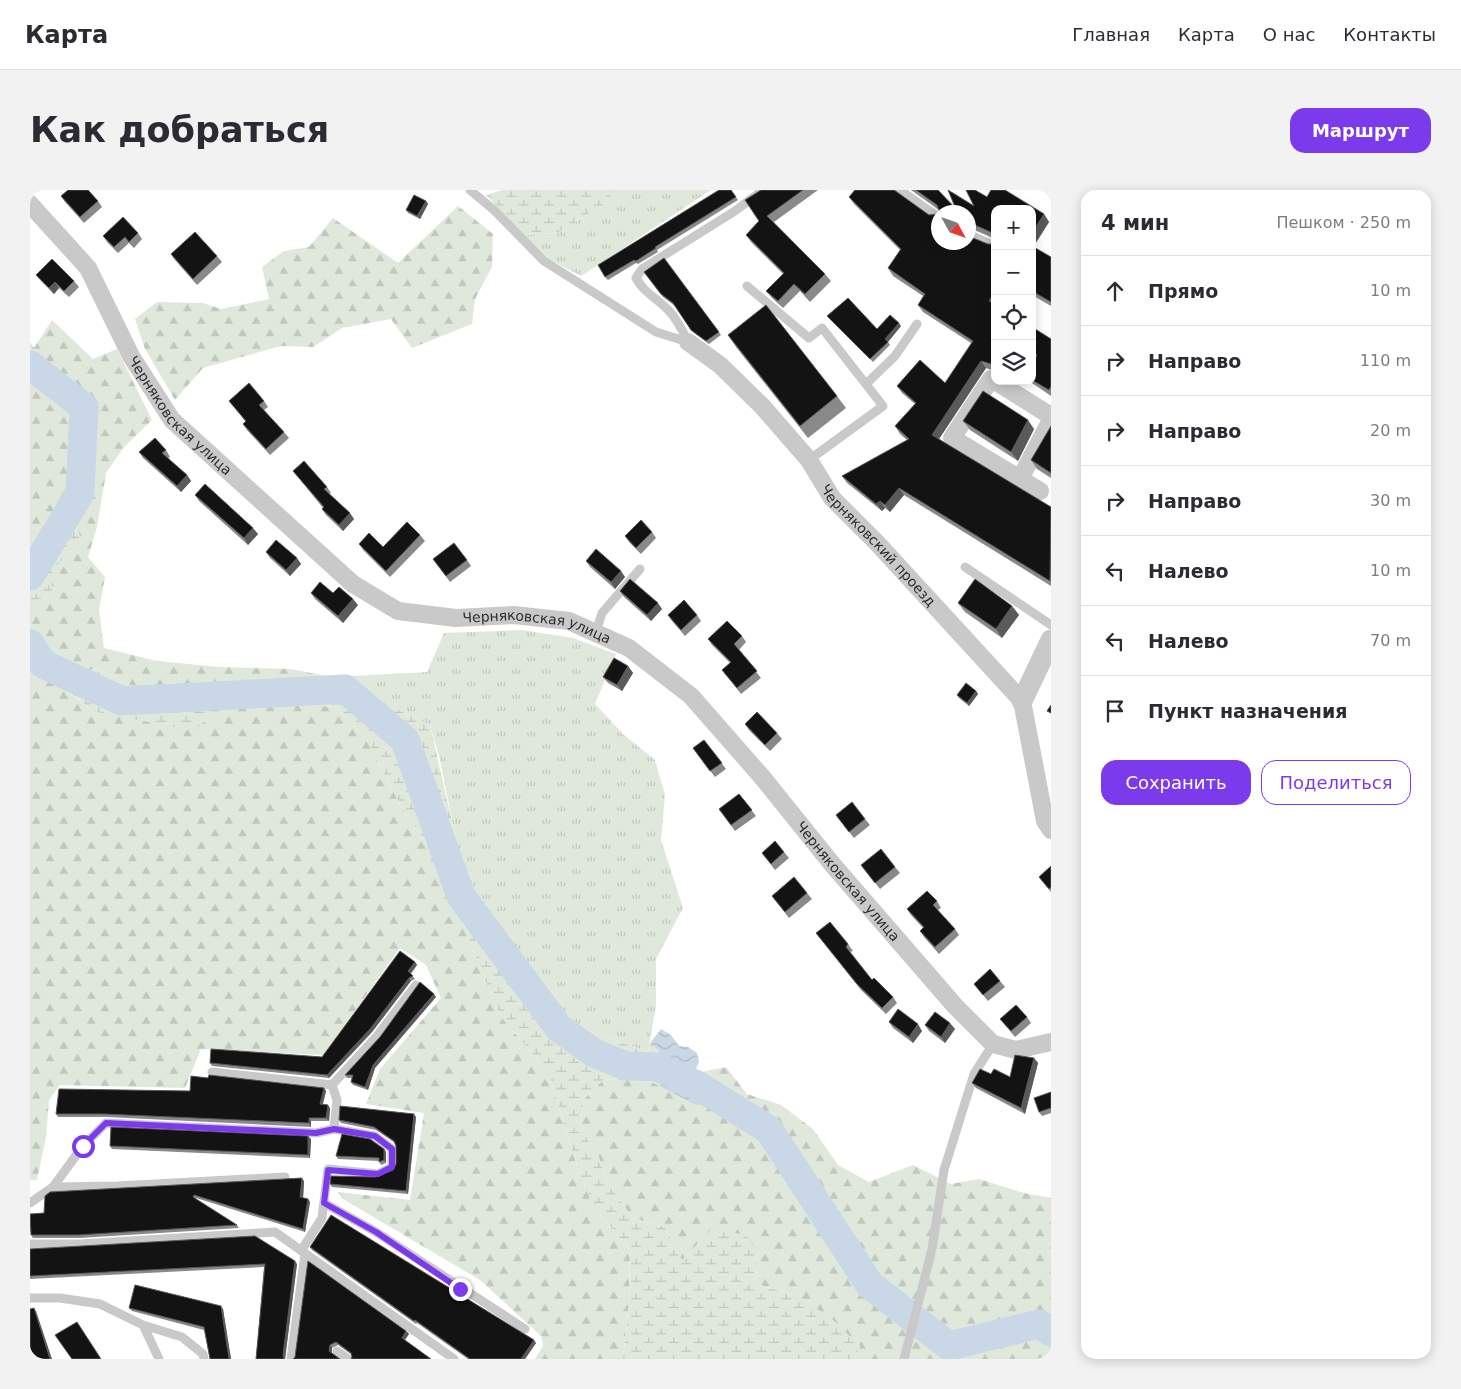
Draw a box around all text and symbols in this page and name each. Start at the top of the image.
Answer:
text: Карта [25,21,108,49]
text: Главная [1072,24,1150,45]
text: Карта [1178,24,1235,45]
text: О нас [1263,24,1315,45]
text: Контакты [1343,24,1436,45]
button: Маршрут [1290,108,1431,153]
text: Как добраться [30,110,329,150]
north arrow [931,205,976,250]
map controls [991,205,1036,385]
button: + [991,205,1036,250]
text: 4 мин [1101,211,1169,235]
text: Пешком · 250 m [1276,213,1411,232]
button: − [991,250,1036,295]
icon: ahead [1101,277,1129,305]
text: Прямо [1148,280,1218,302]
text: 10 m [1370,281,1411,300]
button: locate [991,295,1036,340]
button: layers [991,340,1036,385]
icon: right [1101,347,1129,375]
text: Направо [1148,350,1241,372]
text: 110 m [1360,351,1411,370]
street label: Черняковская улица [125,353,235,478]
icon: right [1101,417,1129,445]
text: Направо [1148,420,1241,442]
text: 20 m [1370,421,1411,440]
street label: Черняковский проезд [818,481,939,609]
icon: right [1101,487,1129,515]
text: Направо [1148,490,1241,512]
text: 30 m [1370,491,1411,510]
icon: left [1101,557,1129,585]
text: Налево [1148,560,1229,582]
text: 10 m [1370,561,1411,580]
street label: Черняковская улица [462,607,613,647]
icon: left [1101,627,1129,655]
text: Налево [1148,630,1229,652]
text: 70 m [1370,631,1411,650]
icon: arrive [1101,697,1129,725]
text: Пункт назначения [1148,700,1347,722]
button: Сохранить [1101,760,1251,805]
button: Поделиться [1261,760,1411,805]
street label: Черняковская улица [793,818,903,945]
route start [72,1135,95,1158]
route end [449,1278,472,1301]

